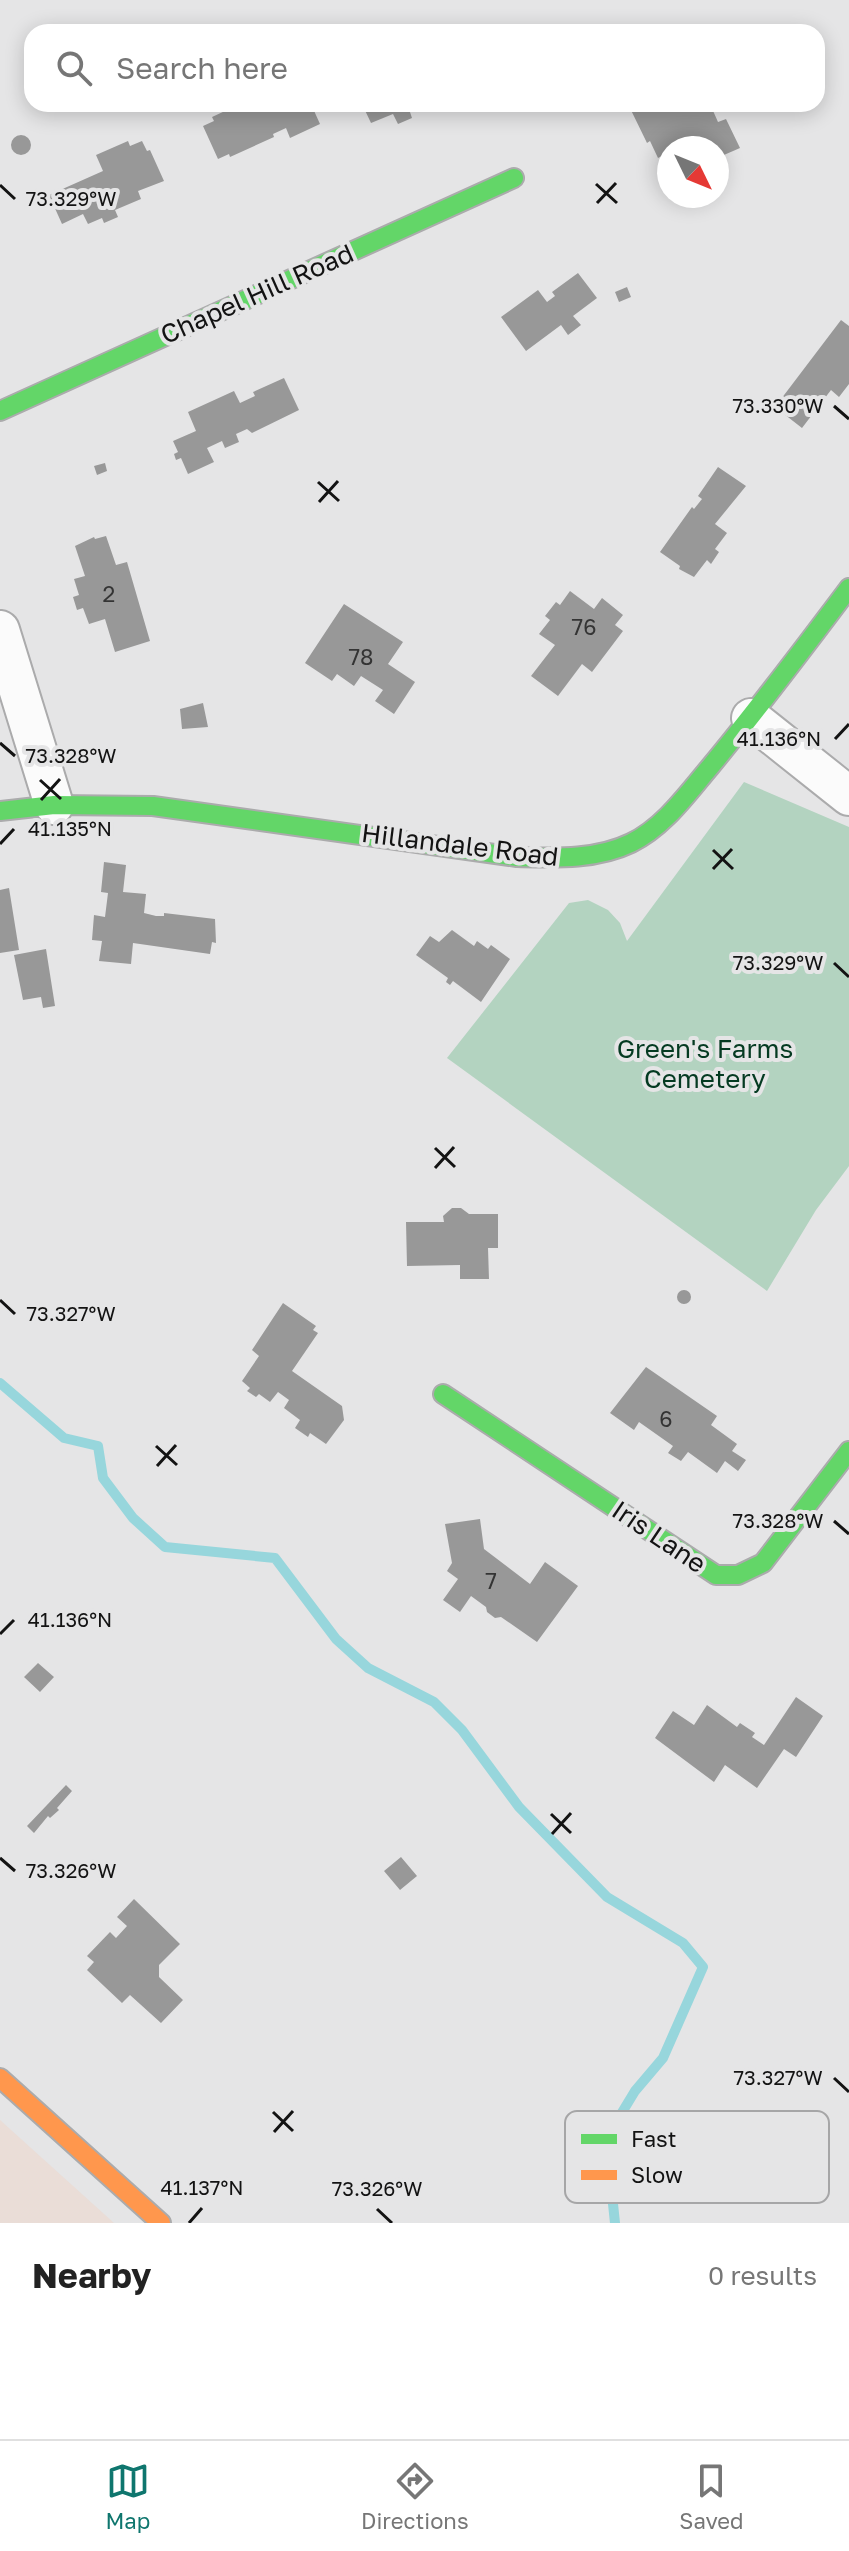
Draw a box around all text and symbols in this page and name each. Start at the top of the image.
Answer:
search box [24,24,825,112]
icon: search [52,46,96,90]
text: Search here [116,50,288,86]
north arrow [657,136,729,208]
text: 73.329°W [26,186,116,210]
street label: Chapel Hill Road [156,237,358,350]
text: 73.330°W [732,393,824,417]
house number: 2 [103,580,115,607]
house number: 76 [572,613,596,640]
house number: 78 [348,643,374,670]
text: 41.136°N [737,726,821,750]
text: 73.328°W [26,743,116,767]
text: 41.135°N [28,816,112,840]
street label: Hillandale Road [360,817,560,872]
text: 73.329°W [733,950,823,974]
park label: Green's Farms Cemetery [617,1033,793,1094]
text: 73.327°W [26,1301,116,1325]
house number: 6 [659,1405,673,1432]
street label: Iris Lane [607,1494,712,1579]
text: 73.328°W [733,1508,823,1532]
house number: 7 [485,1567,497,1594]
text: 41.136°N [28,1607,112,1631]
text: 73.326°W [26,1858,116,1882]
text: 73.327°W [733,2065,823,2089]
legend [565,2111,829,2203]
text: Fast [631,2125,677,2152]
text: Slow [631,2161,683,2188]
text: 41.137°N [161,2175,243,2199]
text: 73.326°W [332,2176,422,2200]
text: Nearby [32,2255,152,2295]
text: 0 results [708,2260,817,2291]
tab: Map [105,2459,150,2534]
tab: Directions [361,2459,469,2534]
tab: Saved [679,2459,744,2534]

